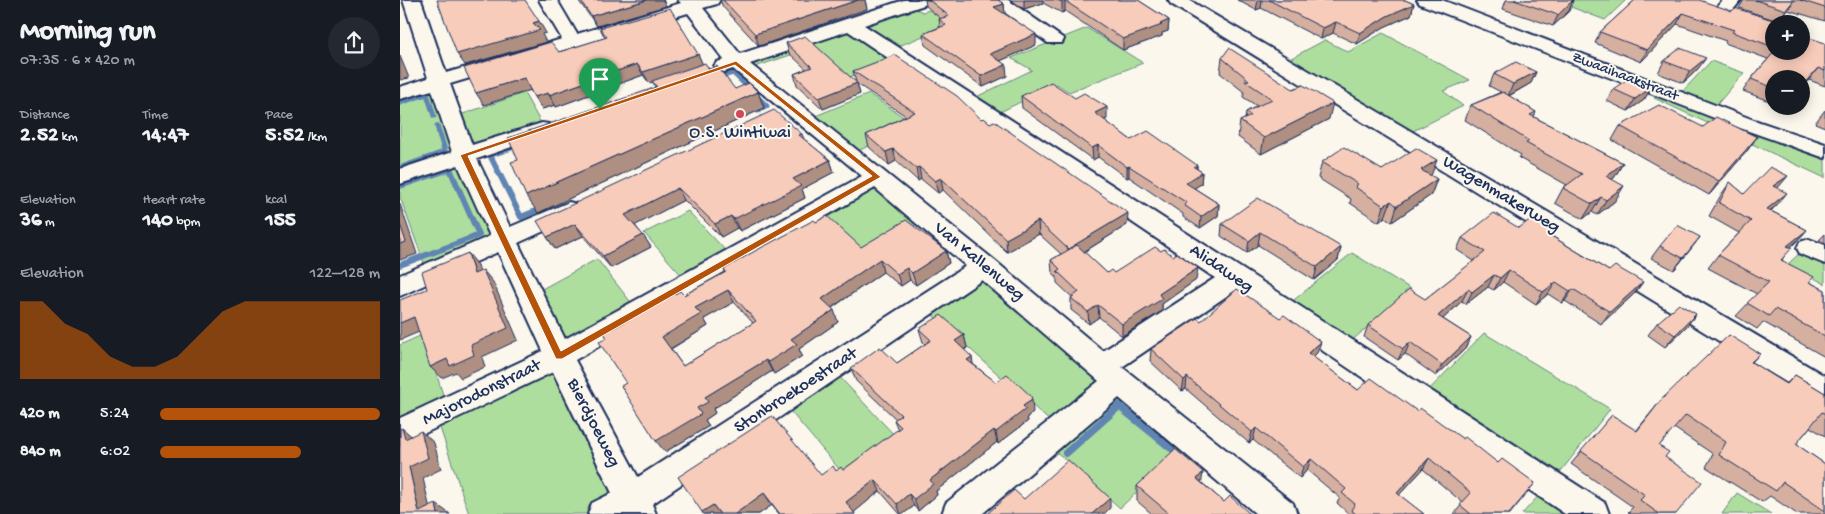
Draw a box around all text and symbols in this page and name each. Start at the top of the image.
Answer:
map controls [1765,15,1810,115]
button: + [1765,15,1810,60]
text: Morning run [20,16,155,49]
button: share [328,17,380,69]
street label: Zwaaihaakstraat [1569,48,1682,106]
text: 07:35 · 6 × 420 m [20,52,135,71]
pin [579,58,621,109]
icon: arrive [586,65,614,93]
button: − [1765,70,1810,115]
text: Distance [20,107,69,124]
text: Time [143,107,168,124]
text: Pace [265,107,293,124]
marker: O.S. Wintiwai [734,108,746,120]
place label: O.S. Wintiwai [689,123,791,144]
text: 2.52 [20,124,58,149]
text: 14:47 [143,124,189,149]
text: 5:52 [265,124,304,149]
text: km [58,129,78,146]
text: /km [304,129,327,146]
street label: Wagenmakerweg [1438,152,1564,238]
text: Elevation [20,192,76,209]
text: Heart rate [143,192,205,209]
text: kcal [265,192,287,209]
text: 36 [20,209,42,234]
text: 140 [143,209,173,234]
text: 155 [265,209,296,234]
text: m [42,214,55,231]
text: bpm [173,214,201,231]
street label: Van Kallenweg [929,217,1029,306]
street label: Alidaweg [1185,240,1257,298]
text: Elevation [20,265,84,284]
text: 122–128 m [310,265,380,284]
street label: Stonbroekoestraat [731,343,863,439]
street label: Majorodonstraat [419,355,546,431]
street label: Bierdjoeweg [561,374,624,471]
text: 420 m [20,405,60,424]
text: 5:24 [100,405,129,424]
text: 840 m [20,443,61,462]
text: 6:02 [100,443,130,462]

